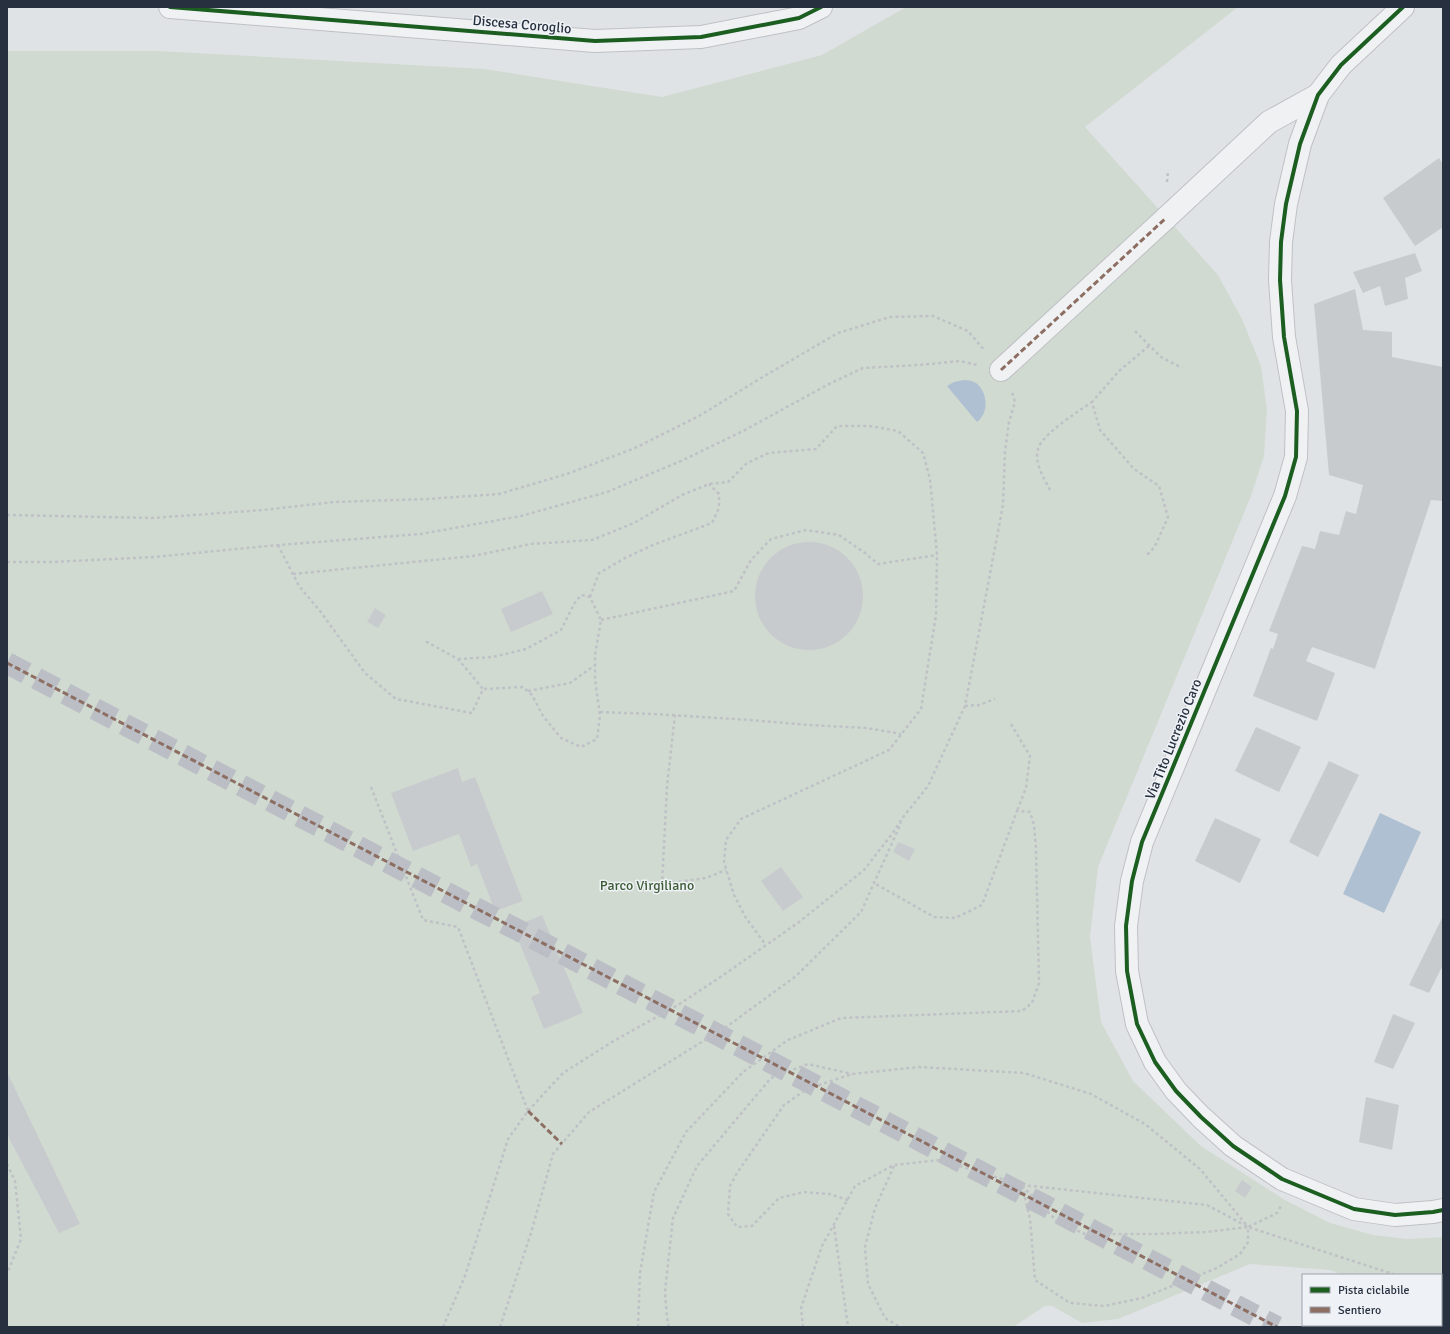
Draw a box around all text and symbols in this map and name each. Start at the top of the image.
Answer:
street label: Discesa Coroglio [472,12,572,37]
street label: Via Tito Lucrezio Caro [1141,676,1205,802]
park label: Parco Virgiliano [600,877,694,894]
legend [1302,1274,1442,1326]
text: Pista ciclabile [1338,1283,1410,1298]
text: Sentiero [1338,1303,1381,1318]

